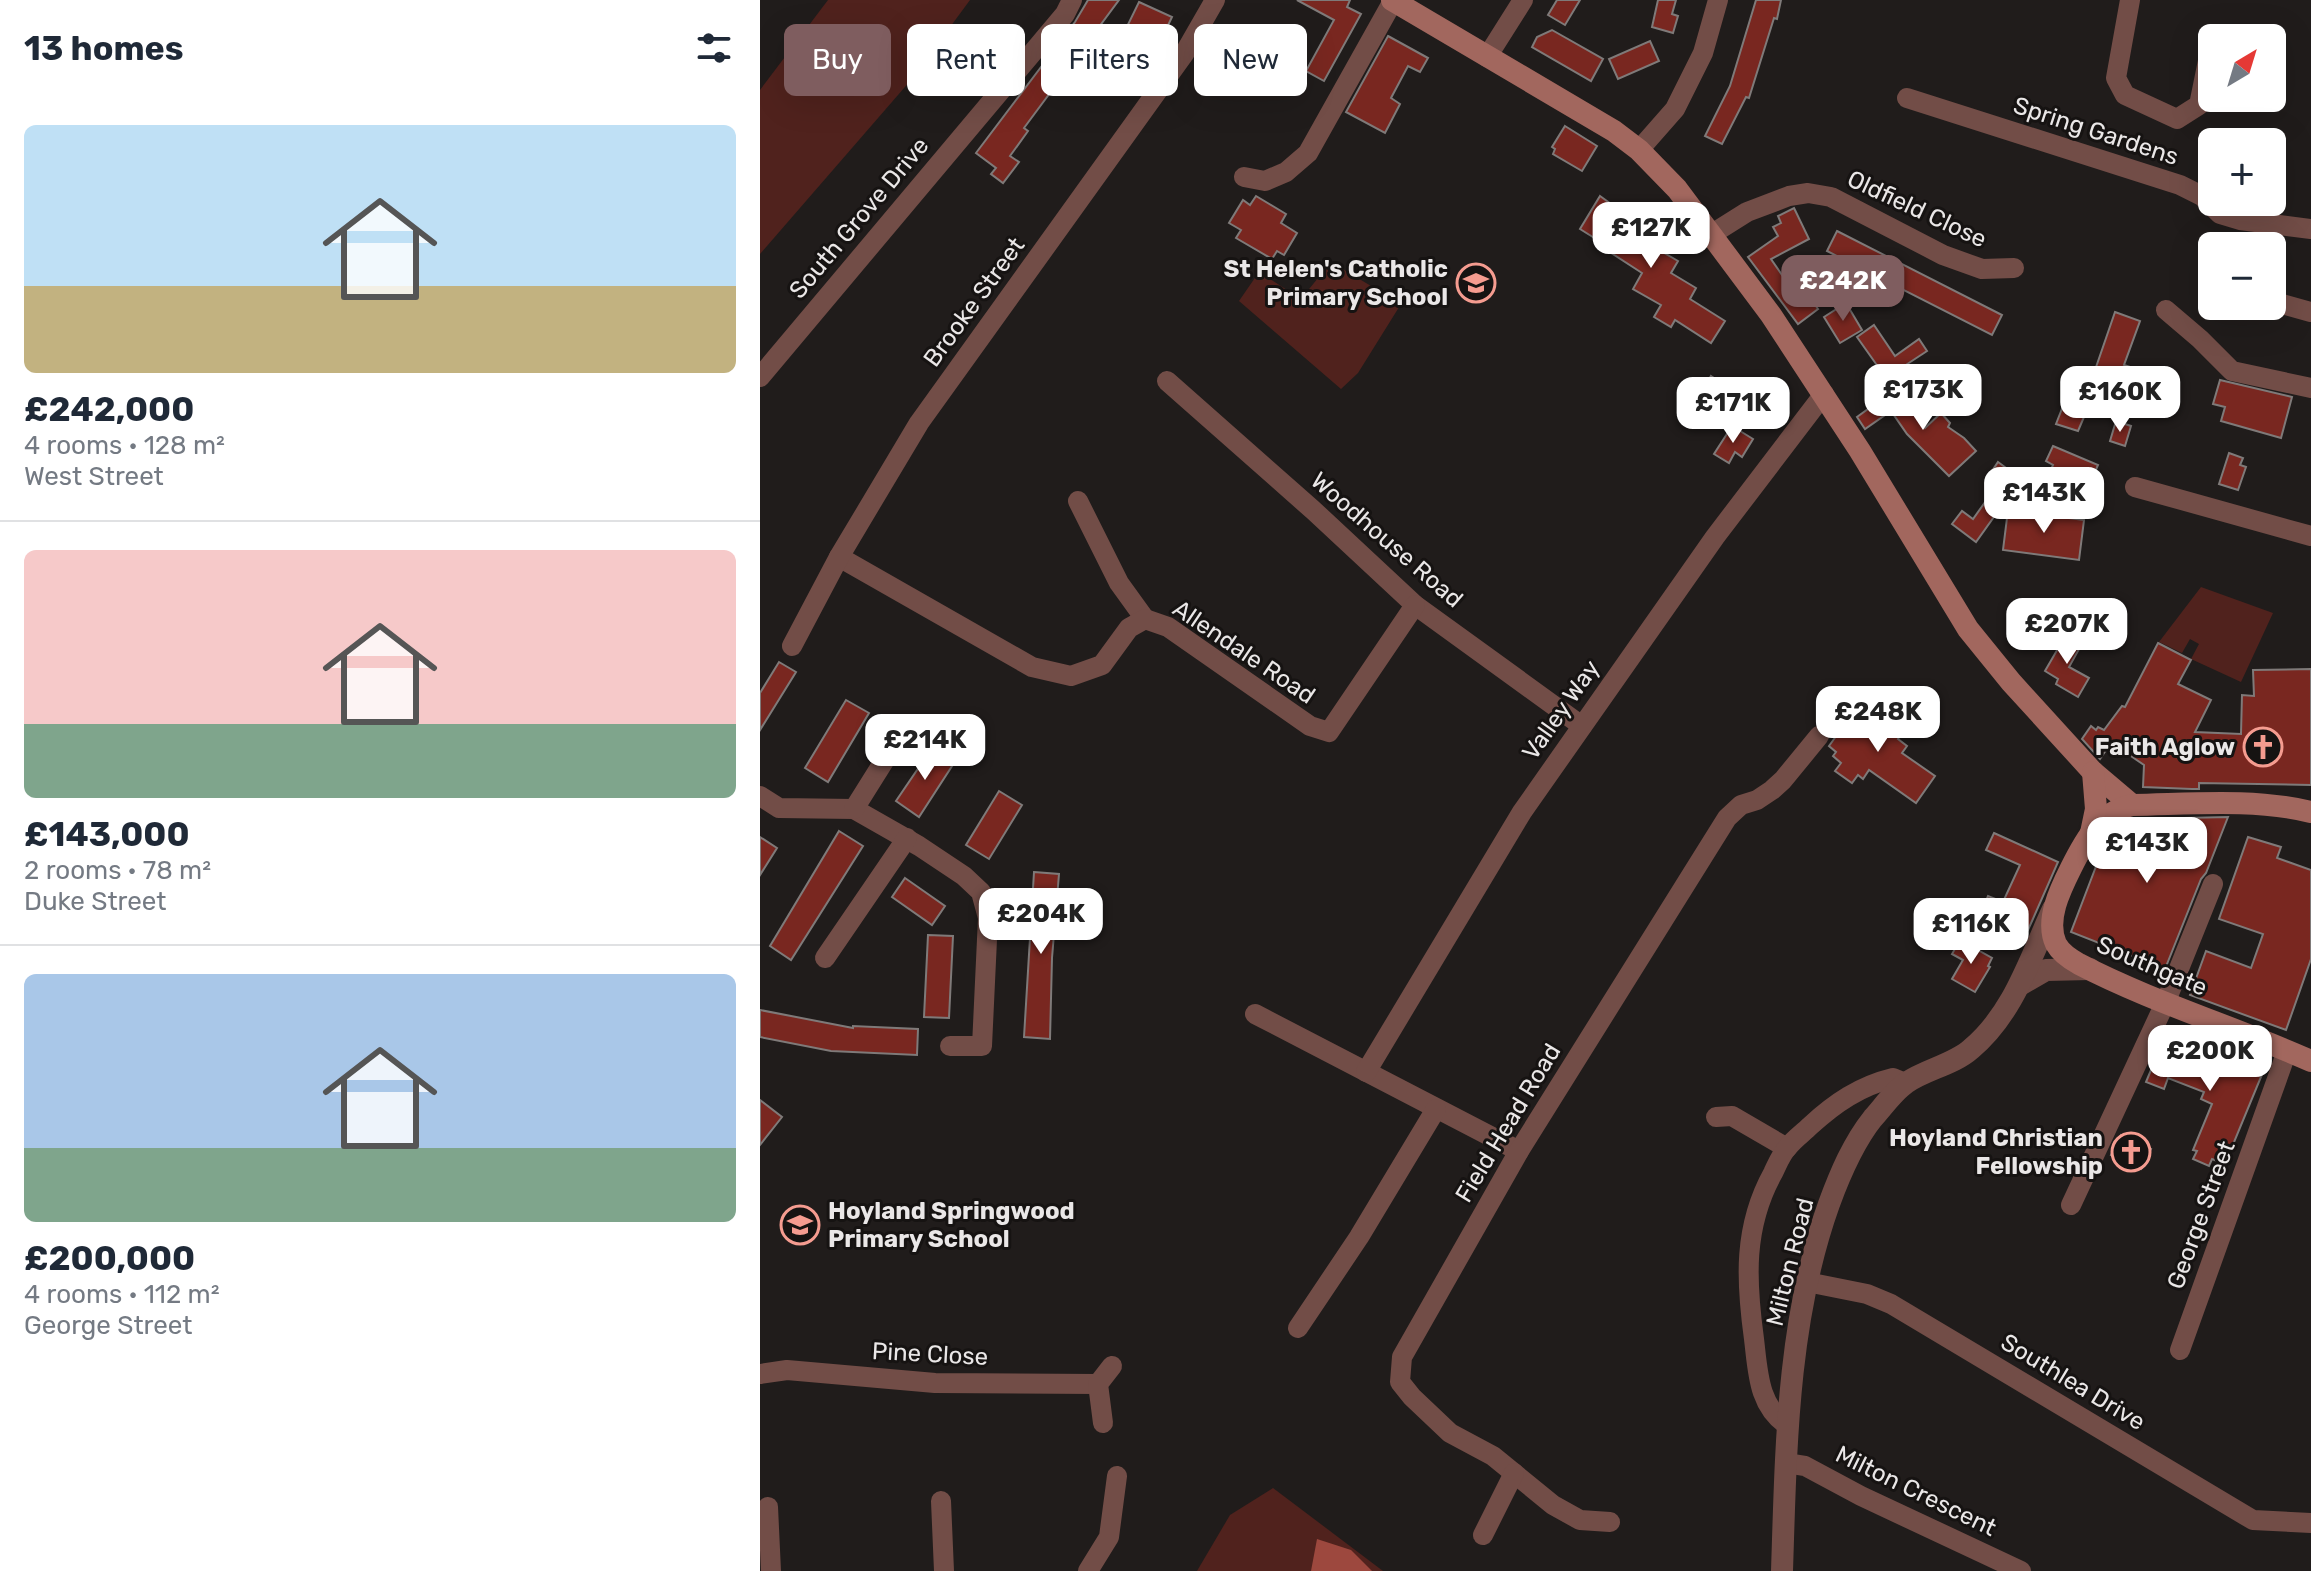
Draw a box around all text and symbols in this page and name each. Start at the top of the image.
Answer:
chip: Buy [784,24,891,96]
chip: Rent [907,24,1025,96]
chip: Filters [1041,24,1178,96]
chip: New [1194,24,1307,96]
north arrow [2198,24,2286,112]
map controls [2198,24,2286,320]
icon: filters [692,26,736,70]
text: 13 homes [24,28,184,69]
street label: Spring Gardens [2010,91,2182,171]
button: + [2198,128,2286,216]
street label: South Grove Drive [784,132,934,304]
street label: Oldfield Close [1843,165,1991,253]
icon: home [308,177,452,321]
pin: £127K [1595,202,1707,270]
text: £127K [1611,212,1691,243]
street label: Brooke Street [918,232,1030,372]
button: − [2198,232,2286,320]
place label: St Helen's Catholic Primary School [1224,255,1448,311]
pin: £242K [1787,255,1899,323]
school or university icon: St Helen's Catholic Primary School [1455,262,1497,304]
text: £242K [1799,265,1887,296]
pin: £173K [1867,364,1979,432]
pin: £160K [2064,366,2176,434]
text: £173K [1883,374,1963,405]
text: £160K [2078,376,2162,407]
pin: £171K [1677,377,1789,445]
text: £171K [1695,387,1771,418]
text: £242,000 [24,389,194,430]
text: 4 rooms · 128 m² [24,430,225,461]
text: West Street [24,461,164,492]
street label: Woodhouse Road [1305,467,1469,613]
pin: £143K [1988,467,2100,535]
text: £143K [2002,477,2086,508]
street label: Allendale Road [1168,594,1320,710]
pin: £207K [2011,598,2123,666]
icon: home [308,602,452,746]
text: £207K [2024,608,2110,639]
street label: Valley Way [1516,655,1606,765]
pin: £248K [1822,686,1934,754]
text: £248K [1834,696,1922,727]
pin: £214K [869,714,981,782]
text: £214K [883,724,967,755]
church icon: Faith Aglow [2242,726,2284,768]
place label: Faith Aglow [2095,733,2235,761]
text: £143,000 [24,814,190,855]
pin: £143K [2091,817,2203,885]
text: £143K [2105,827,2189,858]
text: 2 rooms · 78 m² [24,855,211,886]
text: Duke Street [24,886,166,917]
pin: £204K [985,888,1097,956]
text: £204K [997,898,1085,929]
pin: £116K [1915,898,2027,966]
text: £116K [1932,908,2010,939]
street label: Southgate [2092,930,2212,1002]
pin: £200K [2154,1025,2266,1093]
icon: home [308,1026,452,1170]
text: £200K [2166,1035,2254,1066]
street label: Field Head Road [1450,1039,1566,1207]
place label: Hoyland Christian Fellowship [1889,1124,2103,1180]
church icon: Hoyland Christian Fellowship [2110,1131,2152,1173]
street label: George Street [2161,1137,2241,1293]
street label: Milton Road [1761,1195,1819,1329]
place label: Hoyland Springwood Primary School [828,1197,1075,1253]
school or university icon: Hoyland Springwood Primary School [779,1204,821,1246]
text: £200,000 [24,1238,195,1279]
text: 4 rooms · 112 m² [24,1279,220,1310]
text: George Street [24,1310,192,1341]
street label: Southlea Drive [1996,1328,2150,1436]
street label: Pine Close [871,1337,989,1371]
street label: Milton Crescent [1831,1440,2001,1542]

